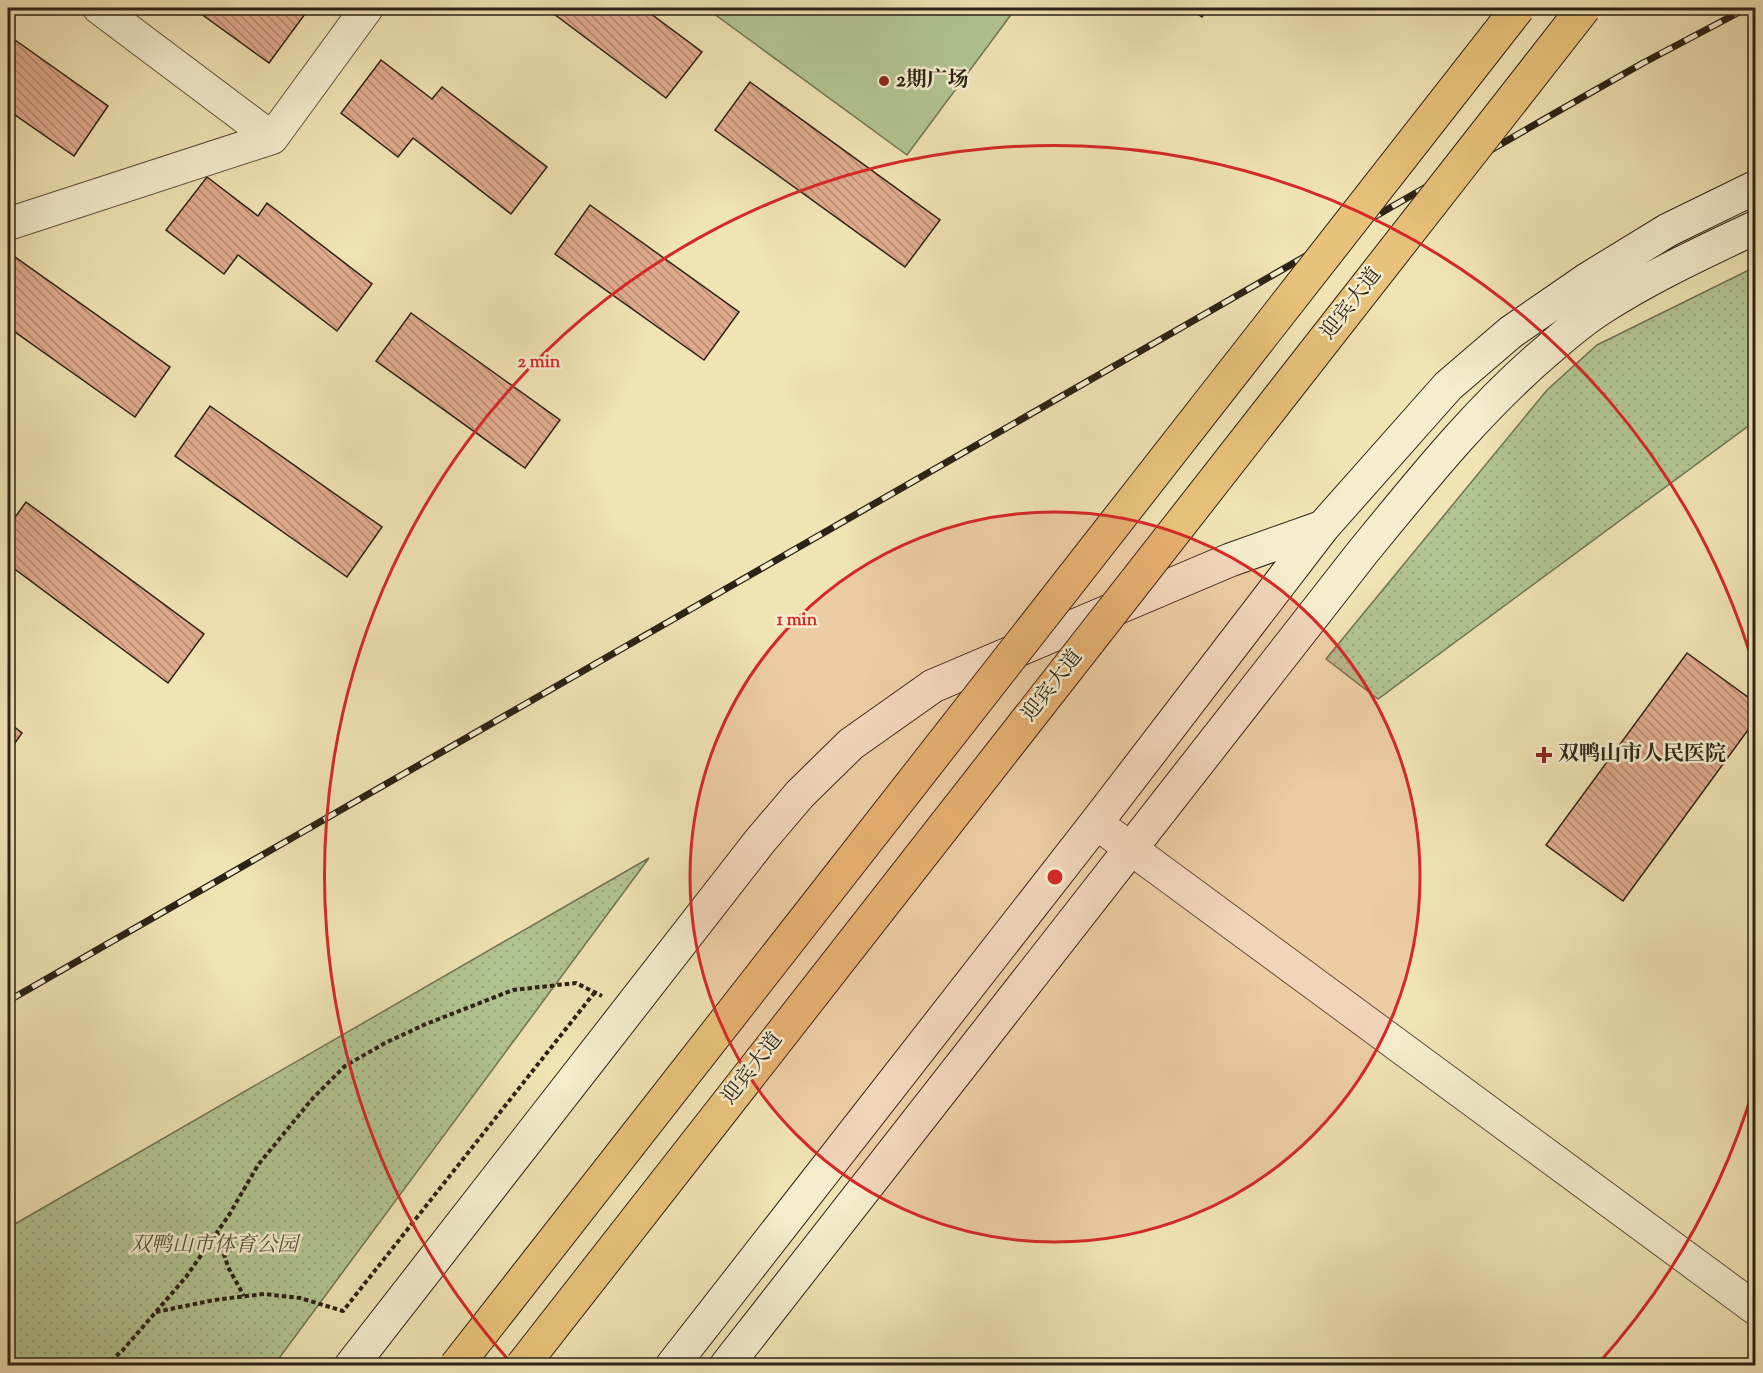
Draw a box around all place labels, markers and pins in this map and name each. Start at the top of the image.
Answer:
place label: 2期广场 [896,66,969,96]
marker: 2期广场 [877,74,891,88]
place label: 双鸭山市人民医院 [1558,740,1726,770]
marker: 双鸭山市人民医院 [1535,746,1553,764]
centre of rings [1045,867,1065,887]

